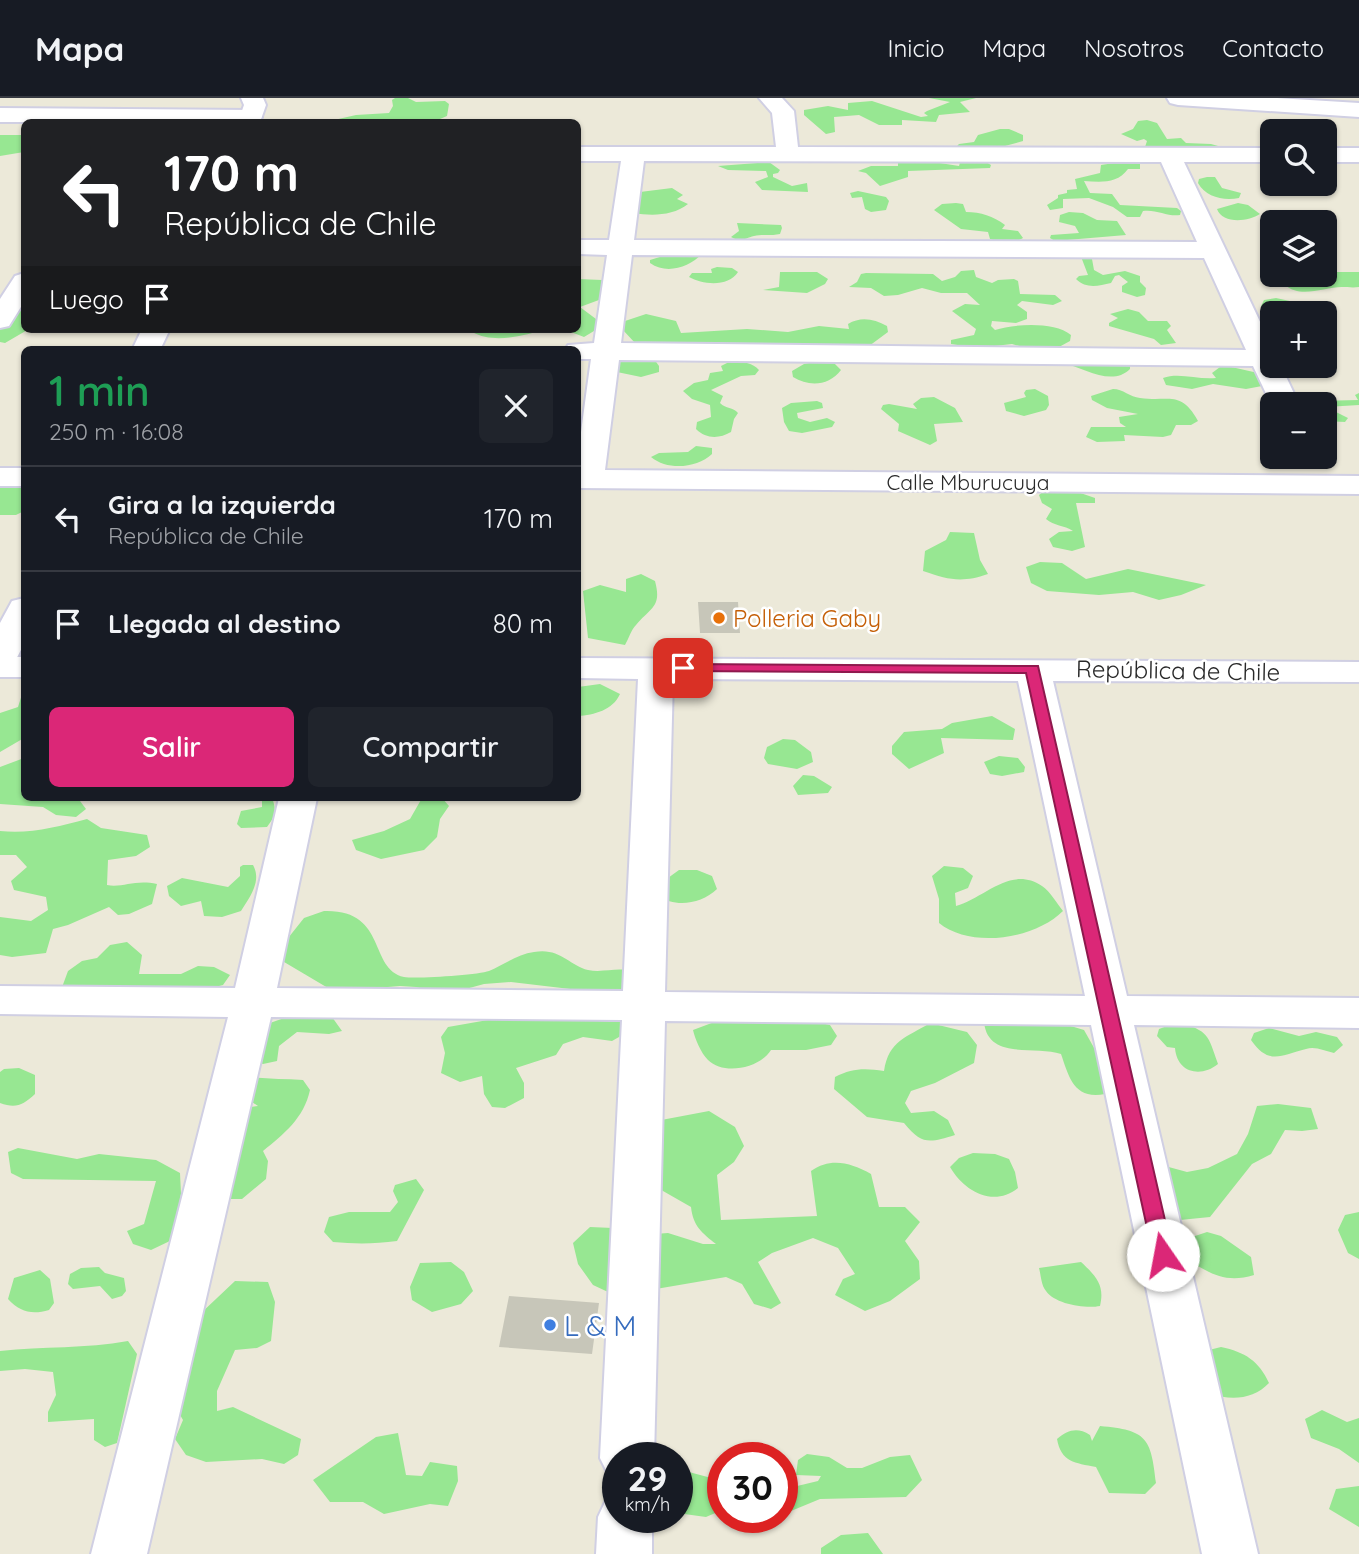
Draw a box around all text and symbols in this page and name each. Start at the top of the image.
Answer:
text: Mapa [35,28,124,69]
text: Inicio [887,33,945,63]
text: Mapa [983,33,1046,63]
text: Nosotros [1084,33,1184,63]
text: Contacto [1222,33,1324,63]
map controls [1260,119,1337,469]
button: search [1260,119,1337,196]
text: 170 m [164,142,299,203]
icon: left [49,147,140,238]
text: República de Chile [164,203,437,243]
button: layers [1260,210,1337,287]
icon: arrive [138,280,176,318]
text: Luego [49,283,124,316]
button: + [1260,301,1337,378]
text: 1 min [49,364,150,417]
button: close [479,369,553,443]
button: − [1260,392,1337,469]
text: 250 m · 16:08 [49,417,184,446]
street label: Calle Mburucuya [886,469,1050,495]
text: Gira a la izquierda [108,488,336,521]
icon: left [49,500,87,538]
text: 170 m [484,502,553,535]
text: República de Chile [108,521,304,550]
place label: Polleria Gaby [733,603,881,633]
icon: arrive [49,605,87,643]
text: Llegada al destino [108,607,341,640]
text: 80 m [493,607,553,640]
marker: Polleria Gaby [711,610,727,626]
pin [653,638,713,698]
icon: arrive [664,649,702,687]
street label: República de Chile [1076,653,1280,687]
button: Salir [49,707,294,787]
button: Compartir [308,707,553,787]
position arrow [1126,1218,1200,1292]
place label: L & M [564,1308,636,1343]
marker: L & M [542,1317,558,1333]
speed limit sign: 30 [707,1442,798,1533]
text: 29 [628,1456,667,1500]
text: km/h [625,1493,670,1516]

